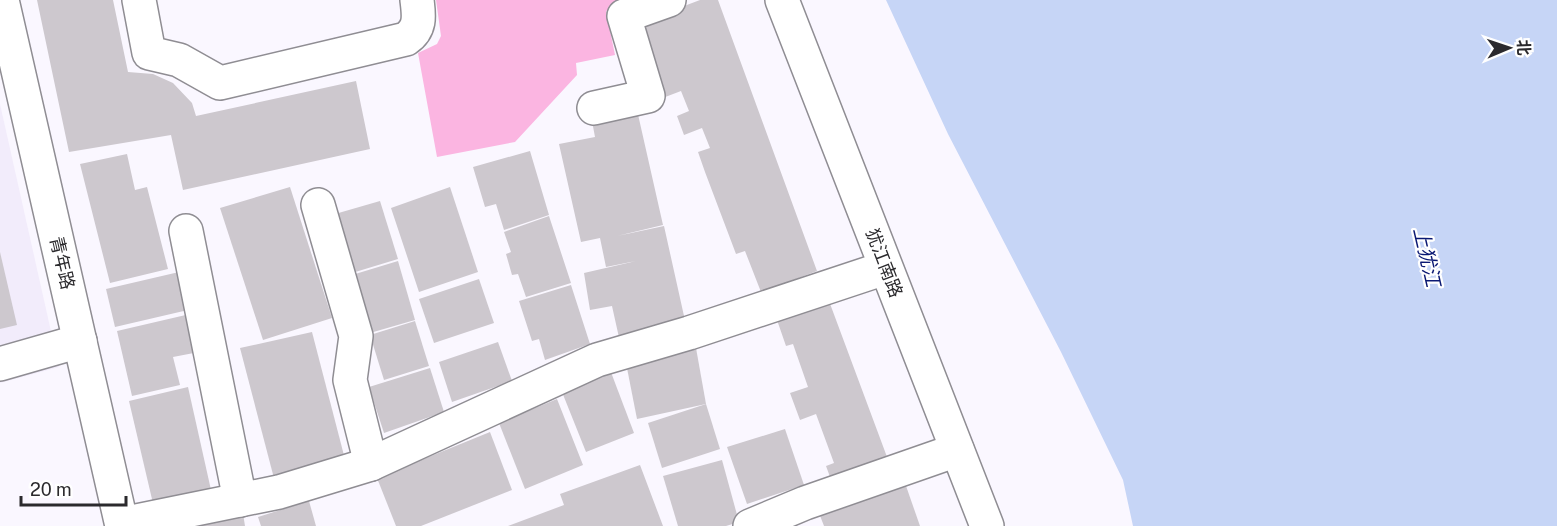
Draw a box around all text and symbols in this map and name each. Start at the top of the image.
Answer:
north arrow [1479,18,1539,78]
text: 北 [1514,39,1533,56]
street label: 犹江南路 [862,225,907,300]
water label: 上犹江 [1409,225,1446,291]
street label: 青年路 [46,234,79,292]
scale bar [21,469,126,507]
text: 20 m [30,479,72,500]

